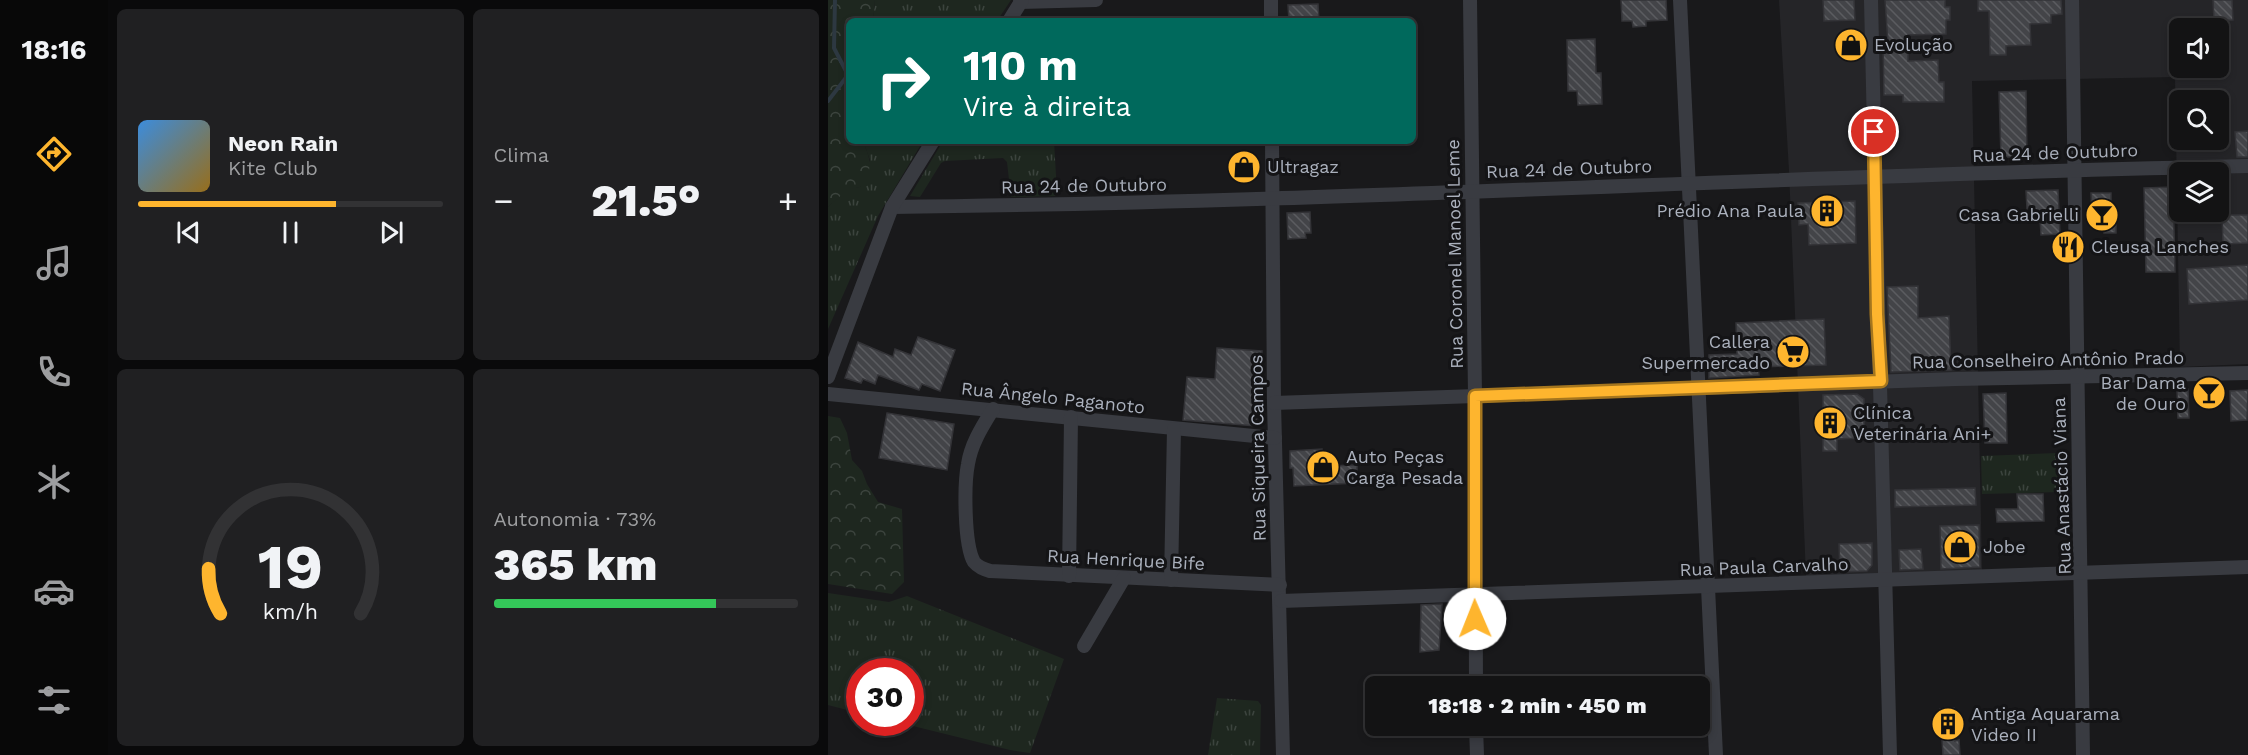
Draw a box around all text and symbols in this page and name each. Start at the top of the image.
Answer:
map controls [2169,18,2229,222]
button: sound [2169,18,2229,78]
shop icon: Evolução [1833,27,1869,63]
text: 18:16 [22,34,87,66]
place label: Evolução [1874,34,1953,55]
text: 110 m [963,41,1078,90]
icon: right [864,42,942,120]
button: search [2169,90,2229,150]
text: Vire à direita [963,91,1131,123]
pin [1848,106,1899,157]
icon: arrive [1857,115,1890,148]
text: Neon Rain [228,131,338,156]
icon: directions [33,133,75,175]
street label: Rua Coronel Manoel Leme [1442,139,1467,369]
street label: Rua 24 de Outubro [1972,139,2138,166]
text: Clima [494,143,549,167]
shop icon: Ultragaz [1226,149,1262,185]
street label: Rua 24 de Outubro [1486,155,1652,182]
text: Kite Club [228,156,318,180]
place label: Ultragaz [1267,156,1339,177]
button: layers [2169,162,2229,222]
text: 21.5° [591,174,701,227]
street label: Rua 24 de Outubro [1001,174,1167,197]
text: − [494,181,513,220]
text: + [778,181,798,220]
building icon: Prédio Ana Paula [1809,193,1845,229]
bar icon: Casa Gabrielli [2084,197,2120,233]
place label: Prédio Ana Paula [1656,200,1804,221]
place label: Casa Gabrielli [1958,204,2079,225]
icon: previous [172,216,205,249]
icon: pause [274,216,307,249]
icon: next [375,216,408,249]
restaurant icon: Cleusa Lanches [2050,229,2086,265]
place label: Cleusa Lanches [2091,236,2229,257]
icon: music [33,242,75,284]
place label: Callera Supermercado [1641,331,1770,373]
supermarket icon: Callera Supermercado [1775,334,1811,370]
street label: Rua Conselheiro Antônio Prado [1912,347,2184,372]
icon: phone [33,351,75,393]
street label: Rua Siqueira Campos [1245,354,1270,542]
place label: Bar Dama de Ouro [2100,372,2186,414]
bar icon: Bar Dama de Ouro [2191,375,2227,411]
street label: Rua Ângelo Paganoto [960,377,1146,418]
street label: Rua Anastácio Viana [2048,397,2075,575]
place label: Clínica Veterinária Ani+ [1853,402,1991,444]
building icon: Clínica Veterinária Ani+ [1812,405,1848,441]
place label: Auto Peças Carga Pesada [1346,446,1463,488]
shop icon: Auto Peças Carga Pesada [1305,449,1341,485]
icon: climate [33,461,75,503]
text: Autonomia · 73% [494,507,656,531]
shop icon: Jobe [1942,529,1978,565]
text: 19 [258,530,323,603]
place label: Jobe [1983,536,2026,557]
text: 365 km [494,538,657,591]
street label: Rua Henrique Bife [1046,545,1206,574]
street label: Rua Paula Carvalho [1679,553,1849,580]
icon: car [33,570,75,612]
position arrow [1443,587,1507,651]
text: km/h [263,600,318,625]
speed limit sign: 30 [846,658,924,736]
icon: filters [33,679,75,721]
text: 18:18 · 2 min · 450 m [1428,693,1647,718]
place label: Antiga Aquarama Video II [1971,703,2120,745]
building icon: Antiga Aquarama Video II [1930,706,1966,742]

